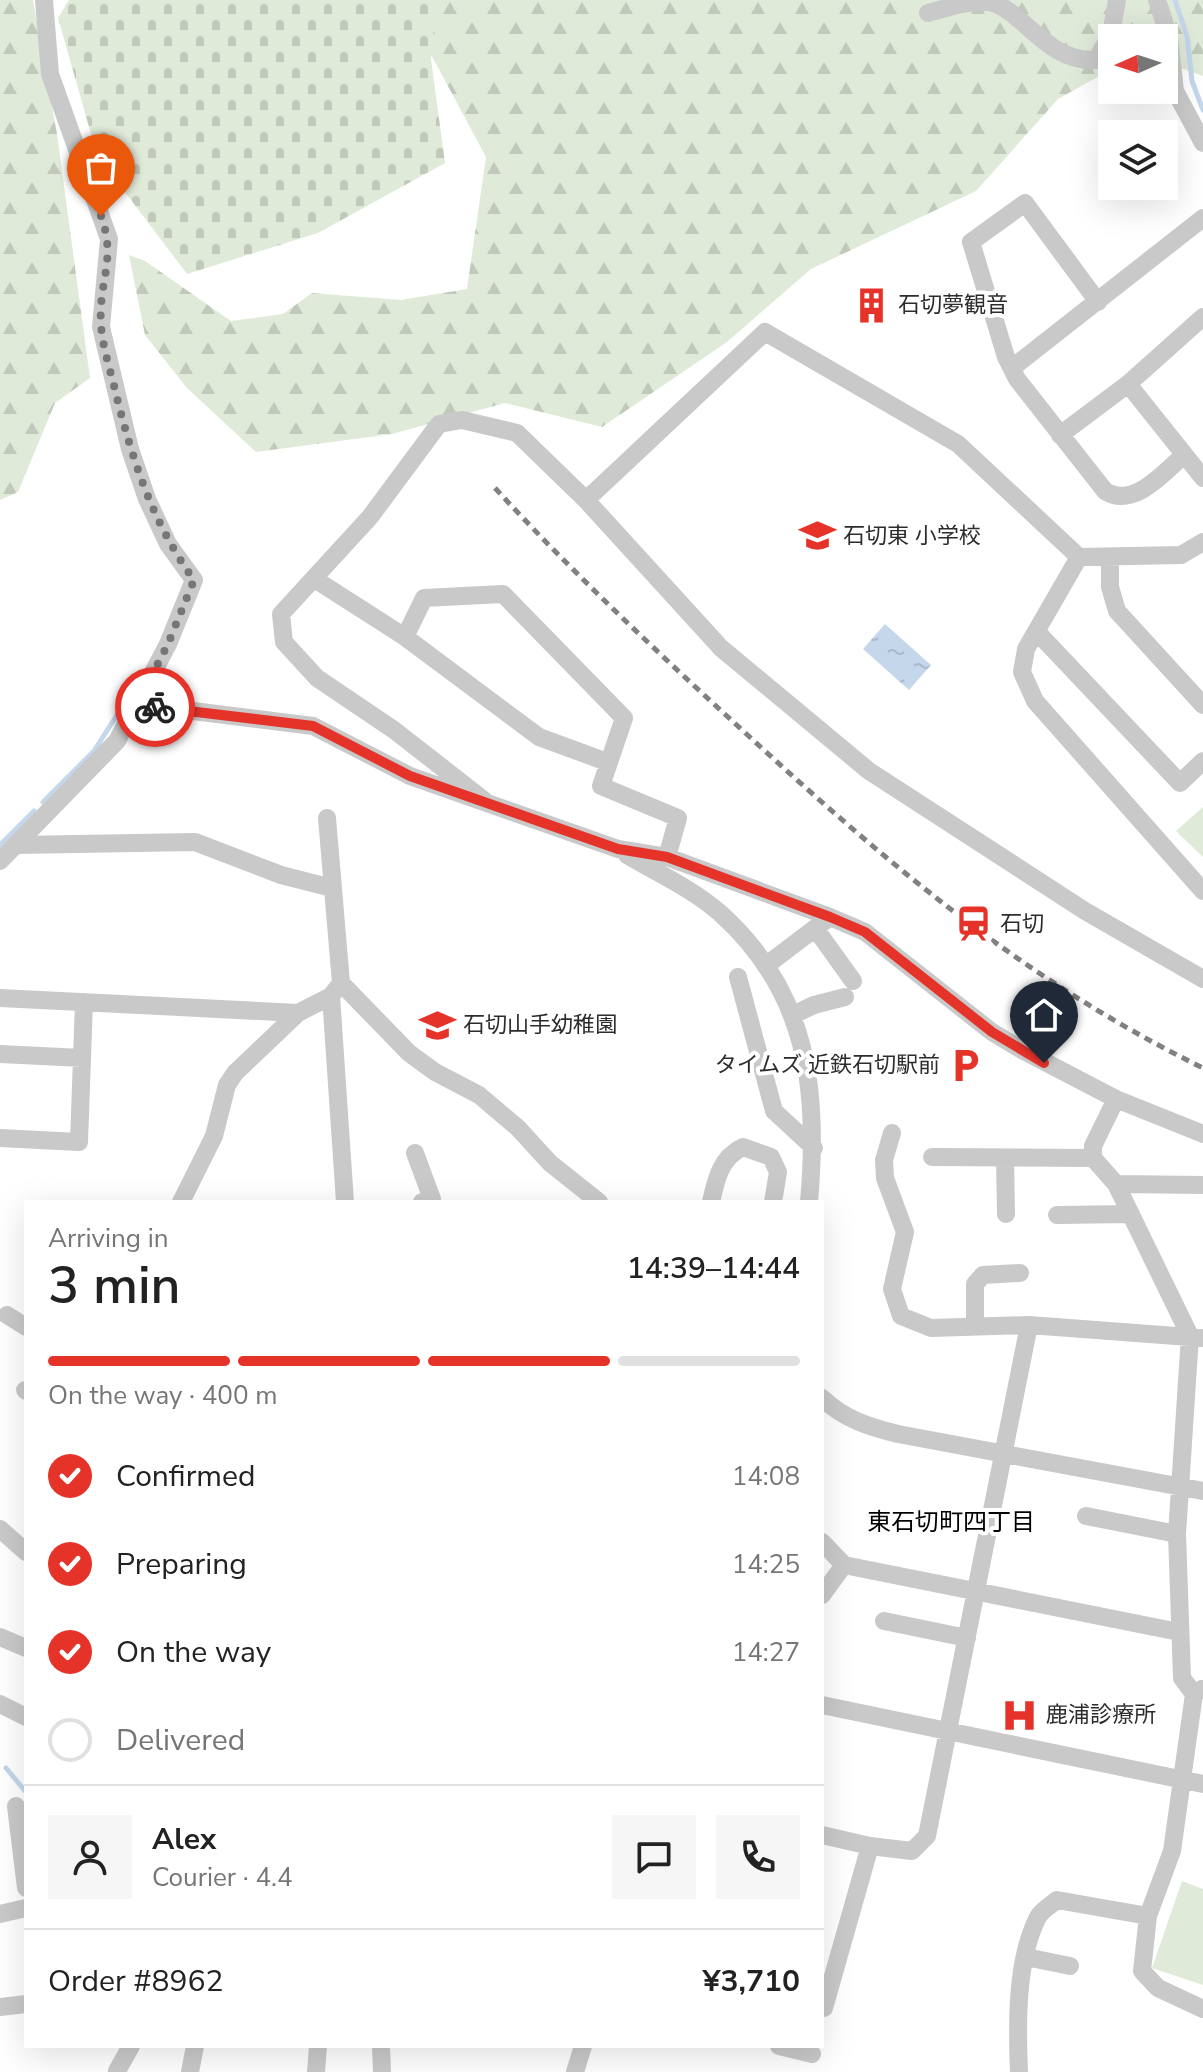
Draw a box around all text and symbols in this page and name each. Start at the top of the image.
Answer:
north arrow [1098,24,1178,104]
map controls [1098,24,1178,200]
button: layers [1098,120,1178,200]
pin [67,134,135,216]
icon: bag [79,146,123,190]
building icon: 石切夢観音 [853,286,891,324]
place label: 石切夢観音 [898,290,1008,320]
school or university icon: 石切東 小学校 [798,517,836,555]
place label: 石切東 小学校 [843,521,981,551]
courier [115,667,195,747]
icon: bike [133,685,177,729]
station icon: 石切 [955,905,993,943]
place label: 石切 [1000,909,1044,939]
pin [1010,981,1078,1063]
icon: home [1022,993,1066,1037]
school or university icon: 石切山手幼稚園 [418,1006,456,1044]
place label: 石切山手幼稚園 [463,1010,617,1040]
parking icon: タイムズ 近鉄石切駅前 [947,1046,985,1084]
place label: タイムズ 近鉄石切駅前 [715,1050,940,1080]
text: Arriving in [48,1221,169,1256]
text: 14:39–14:44 [627,1248,800,1289]
text: 3 min [48,1250,181,1321]
text: On the way · 400 m [48,1378,277,1413]
icon: check [48,1454,92,1498]
text: Confirmed [116,1456,256,1497]
text: 14:08 [732,1459,800,1494]
district label: 東石切町四丁目 [867,1506,1035,1538]
icon: check [48,1542,92,1586]
text: Preparing [116,1544,247,1585]
text: 14:25 [732,1547,800,1582]
icon: check [48,1630,92,1674]
text: On the way [116,1632,271,1673]
text: 14:27 [732,1635,800,1670]
hospital icon: 鹿浦診療所 [1001,1696,1039,1734]
place label: 鹿浦診療所 [1046,1700,1156,1730]
text: Delivered [116,1720,245,1761]
button: person [48,1815,132,1899]
button: chat [612,1815,696,1899]
button: phone [716,1815,800,1899]
text: Alex [152,1819,216,1860]
text: Courier · 4.4 [152,1860,293,1895]
text: Order #8962 [48,1961,223,2002]
text: ¥3,710 [703,1961,800,2002]

